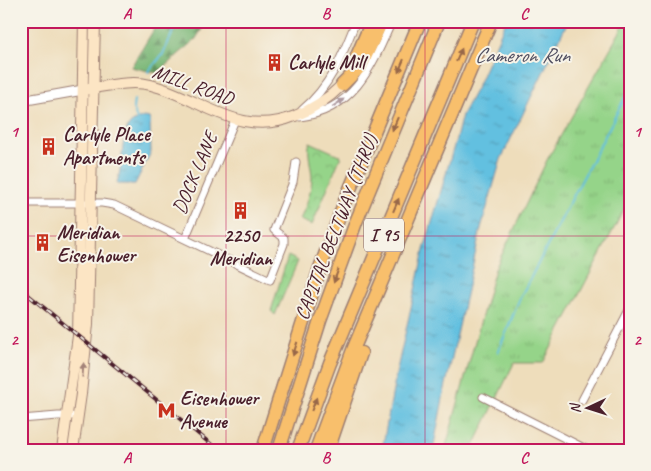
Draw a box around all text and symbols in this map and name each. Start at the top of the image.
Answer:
text: A [123,4,133,24]
text: B [322,4,332,24]
text: C [520,4,530,24]
water label: Cameron Run [474,42,571,68]
one-way arrow [455,48,463,62]
place label: Carlyle Mill [288,50,368,75]
building icon: Carlyle Mill [264,52,284,72]
street label: MILL ROAD [149,59,238,112]
one-way arrow [397,59,405,73]
one-way arrow [331,98,345,107]
one-way arrow [391,117,399,132]
text: 1 [10,122,19,142]
place label: Carlyle Place Apartments [63,122,152,170]
text: 1 [633,122,642,142]
street label: DOCK LANE [167,126,225,218]
street label: CAPITAL BELTWAY (THRU) [289,129,383,323]
building icon: Carlyle Place Apartments [39,136,59,156]
one-way arrow [392,197,400,212]
building icon: 2250 Meridian [231,201,251,221]
road number: I 95 [364,218,404,252]
place label: Meridian Eisenhower [57,220,138,268]
place label: 2250 Meridian [210,223,274,271]
building icon: Meridian Eisenhower [33,233,53,253]
one-way arrow [332,269,340,284]
text: 2 [10,330,19,350]
text: 2 [633,330,642,350]
one-way arrow [290,342,298,357]
one-way arrow [80,362,88,378]
north arrow [564,384,614,434]
place label: Eisenhower Avenue [180,386,261,434]
one-way arrow [310,396,318,411]
metro station icon: Eisenhower Avenue [156,400,176,420]
text: N [567,402,584,414]
text: A [123,448,133,468]
text: B [322,448,332,468]
text: C [520,448,530,468]

